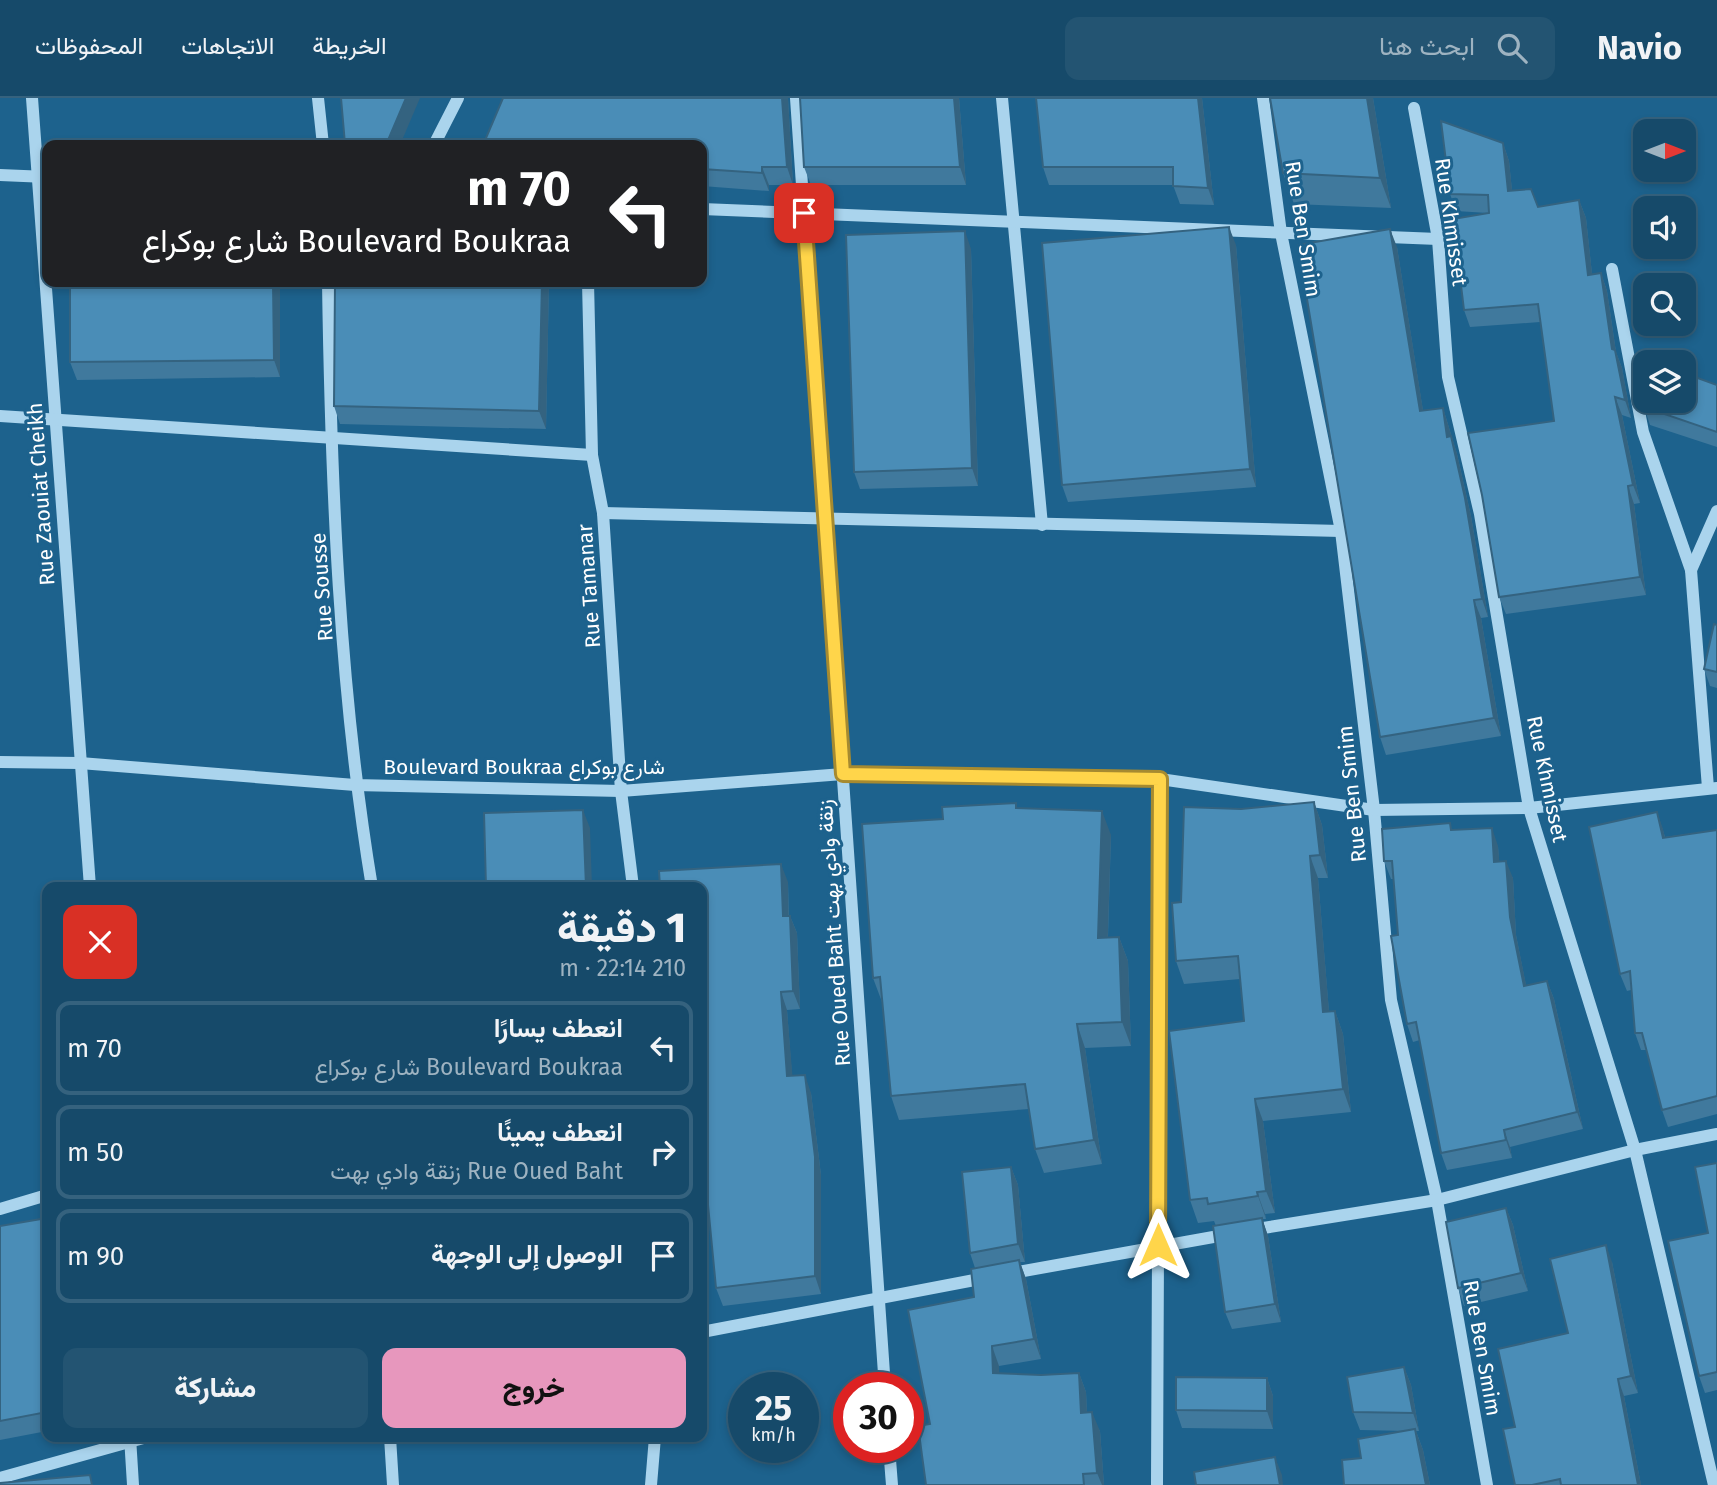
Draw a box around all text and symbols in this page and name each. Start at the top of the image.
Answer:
search box [1065,17,1555,80]
text: Navio [1597,28,1682,68]
icon: search [1493,29,1531,67]
text: ابحث هنا [1379,31,1475,62]
text: المحفوظات [35,32,143,60]
text: الاتجاهات [181,32,274,60]
text: الخريطة [312,32,387,60]
north arrow [1633,119,1696,182]
map controls [1633,119,1696,413]
street label: Rue Khmisset [1429,156,1473,288]
text: 70 m [467,159,571,218]
street label: Rue Ben Smim [1279,159,1327,299]
icon: left [595,168,686,259]
pin [774,183,834,243]
icon: arrive [785,194,823,232]
button: sound [1633,196,1696,259]
text: Boulevard Boukraa شارع بوكراع [142,222,571,260]
button: search [1633,273,1696,336]
button: layers [1633,350,1696,413]
street label: Rue Zaouiat Cheikh [22,402,60,586]
street label: Rue Tamanar [572,523,606,649]
street label: Rue Sousse [305,532,339,642]
street label: Rue Khmisset [1521,713,1573,845]
street label: Rue Ben Smim [1332,724,1372,864]
street label: Boulevard Boukraa شارع بوكراع [383,754,665,781]
street label: Rue Oued Baht زنقة وادي بهت [812,798,860,1067]
text: 1 دقيقة [557,903,686,953]
button: close [63,905,137,979]
text: 210 m · 22:14 [559,954,686,982]
text: انعطف يسارًا [494,1013,623,1044]
icon: left [644,1029,682,1067]
text: 70 m [67,1033,122,1064]
text: Boulevard Boukraa شارع بوكراع [315,1053,623,1081]
text: انعطف يمينًا [497,1117,623,1148]
icon: right [644,1133,682,1171]
text: 50 m [67,1137,124,1168]
text: Rue Oued Baht زنقة وادي بهت [330,1157,623,1185]
position arrow [1121,1208,1195,1282]
icon: arrive [644,1237,682,1275]
text: الوصول إلى الوجهة [431,1239,623,1270]
text: 90 m [67,1241,124,1272]
street label: Rue Ben Smim [1457,1278,1507,1418]
button: مشاركة [63,1348,368,1428]
button: خروج [382,1348,686,1428]
speed limit sign: 30 [833,1372,924,1463]
text: 25 [755,1387,792,1429]
text: km/h [751,1424,796,1446]

